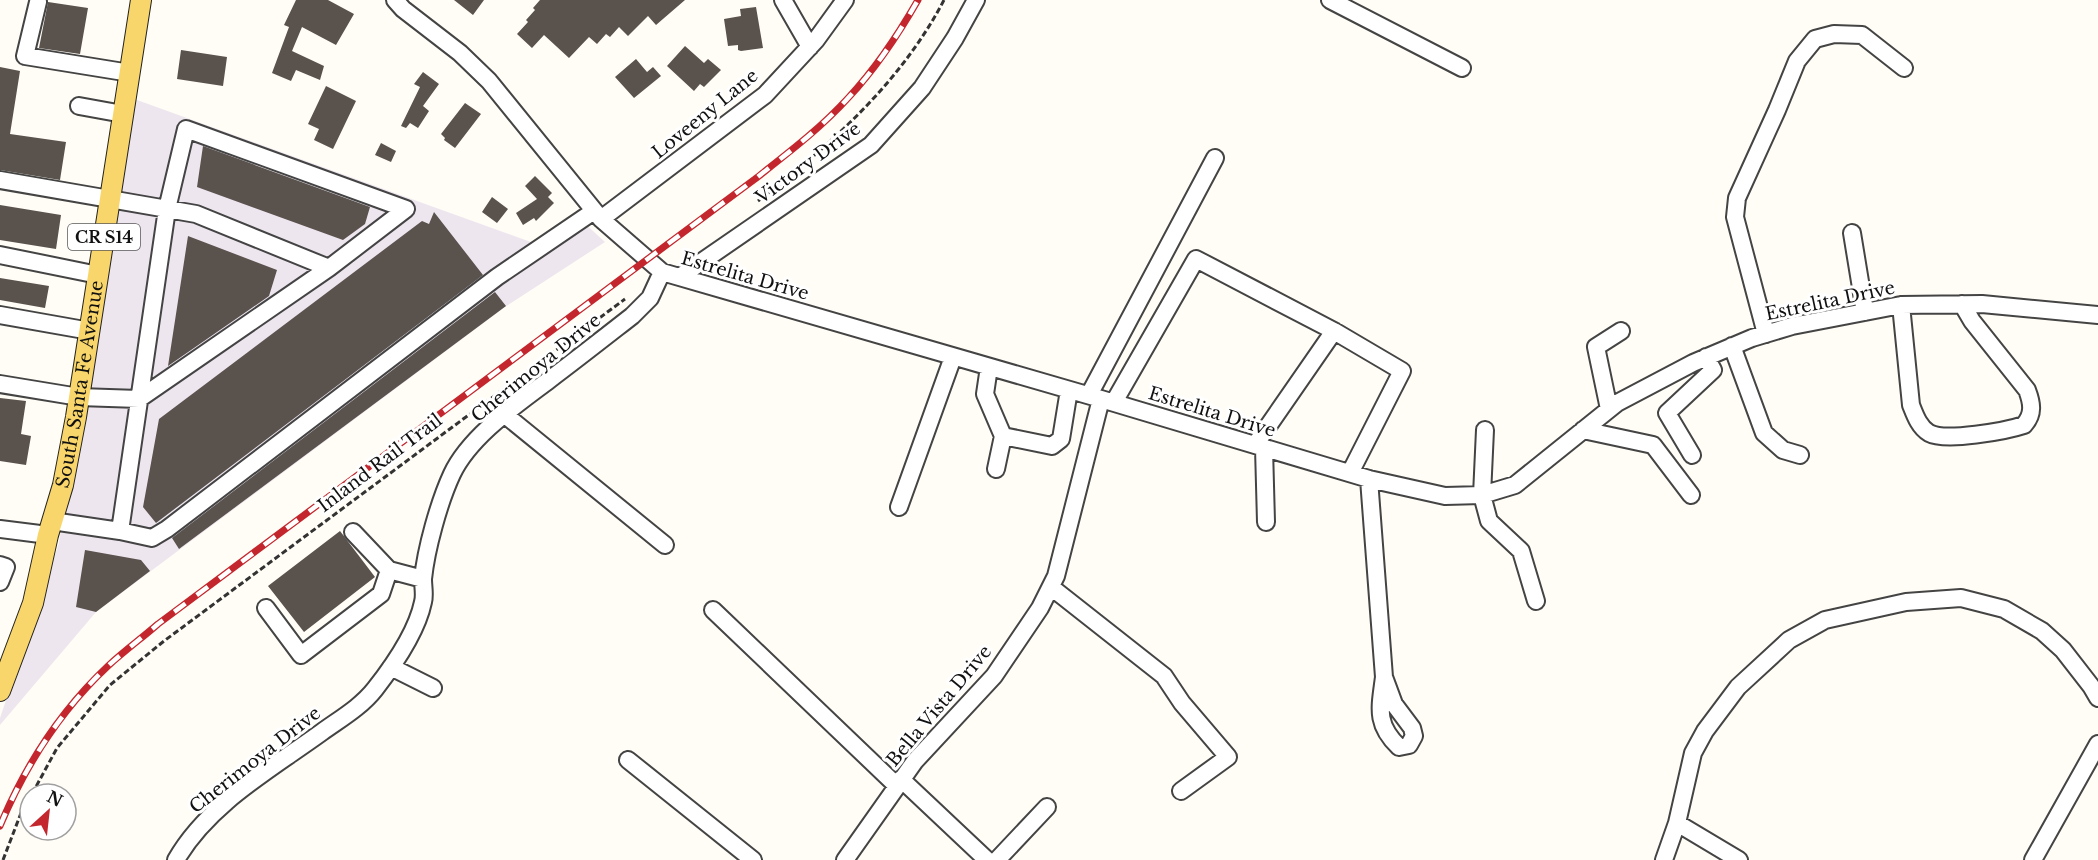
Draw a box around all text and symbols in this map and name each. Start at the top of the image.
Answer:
street label: Loveeny Lane [648,65,762,163]
street label: Victory Drive [750,118,865,209]
road number: CR S14 [68,224,140,250]
street label: Estrelita Drive [679,247,811,305]
street label: Estrelita Drive [1763,277,1897,325]
street label: South Santa Fe Avenue [52,279,108,490]
street label: Cherimoya Drive [467,309,605,427]
street label: Estrelita Drive [1146,382,1278,442]
street label: Inland Rail Trail [314,409,447,517]
street label: Bella Vista Drive [882,641,996,771]
street label: Cherimoya Drive [185,702,325,818]
north arrow [18,782,78,842]
text: N [44,786,66,811]

